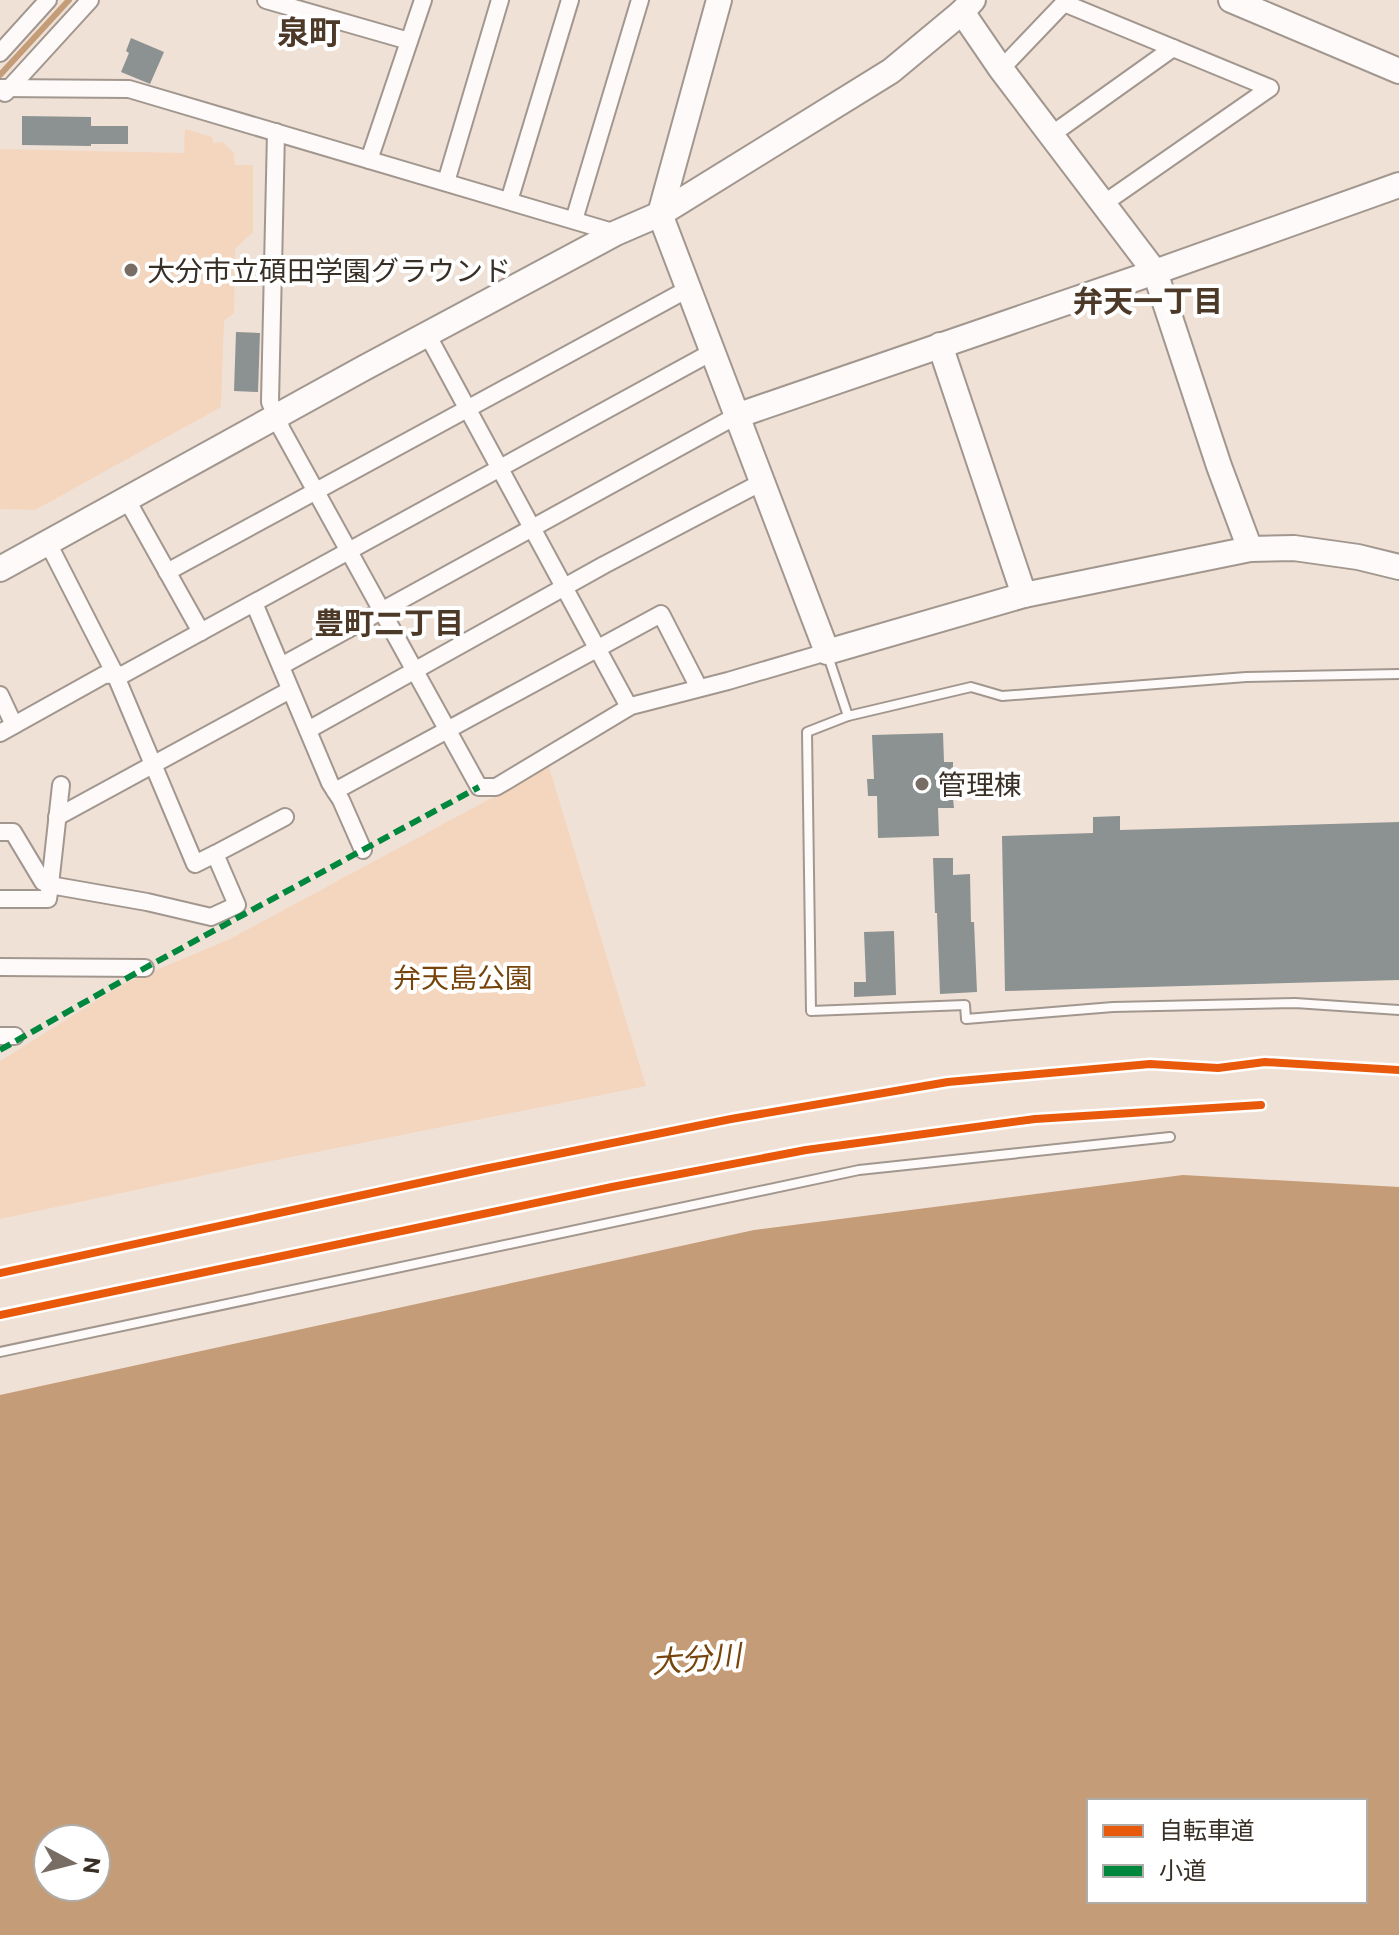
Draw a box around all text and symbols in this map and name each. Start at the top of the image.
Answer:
district label: 泉町 [277,11,341,51]
place label: 大分市立碩田学園グラウンド [147,253,511,287]
marker: 大分市立碩田学園グラウンド [122,261,140,279]
district label: 弁天一丁目 [1073,281,1223,318]
district label: 豊町二丁目 [314,603,464,640]
place label: 管理棟 [938,767,1022,801]
marker: 管理棟 [913,775,931,793]
park label: 弁天島公園 [393,960,533,994]
water label: 大分川 [650,1634,745,1679]
legend [1087,1799,1367,1903]
text: 自転車道 [1159,1815,1255,1844]
north arrow [32,1823,112,1903]
text: 小道 [1159,1855,1207,1884]
text: N [78,1856,107,1875]

